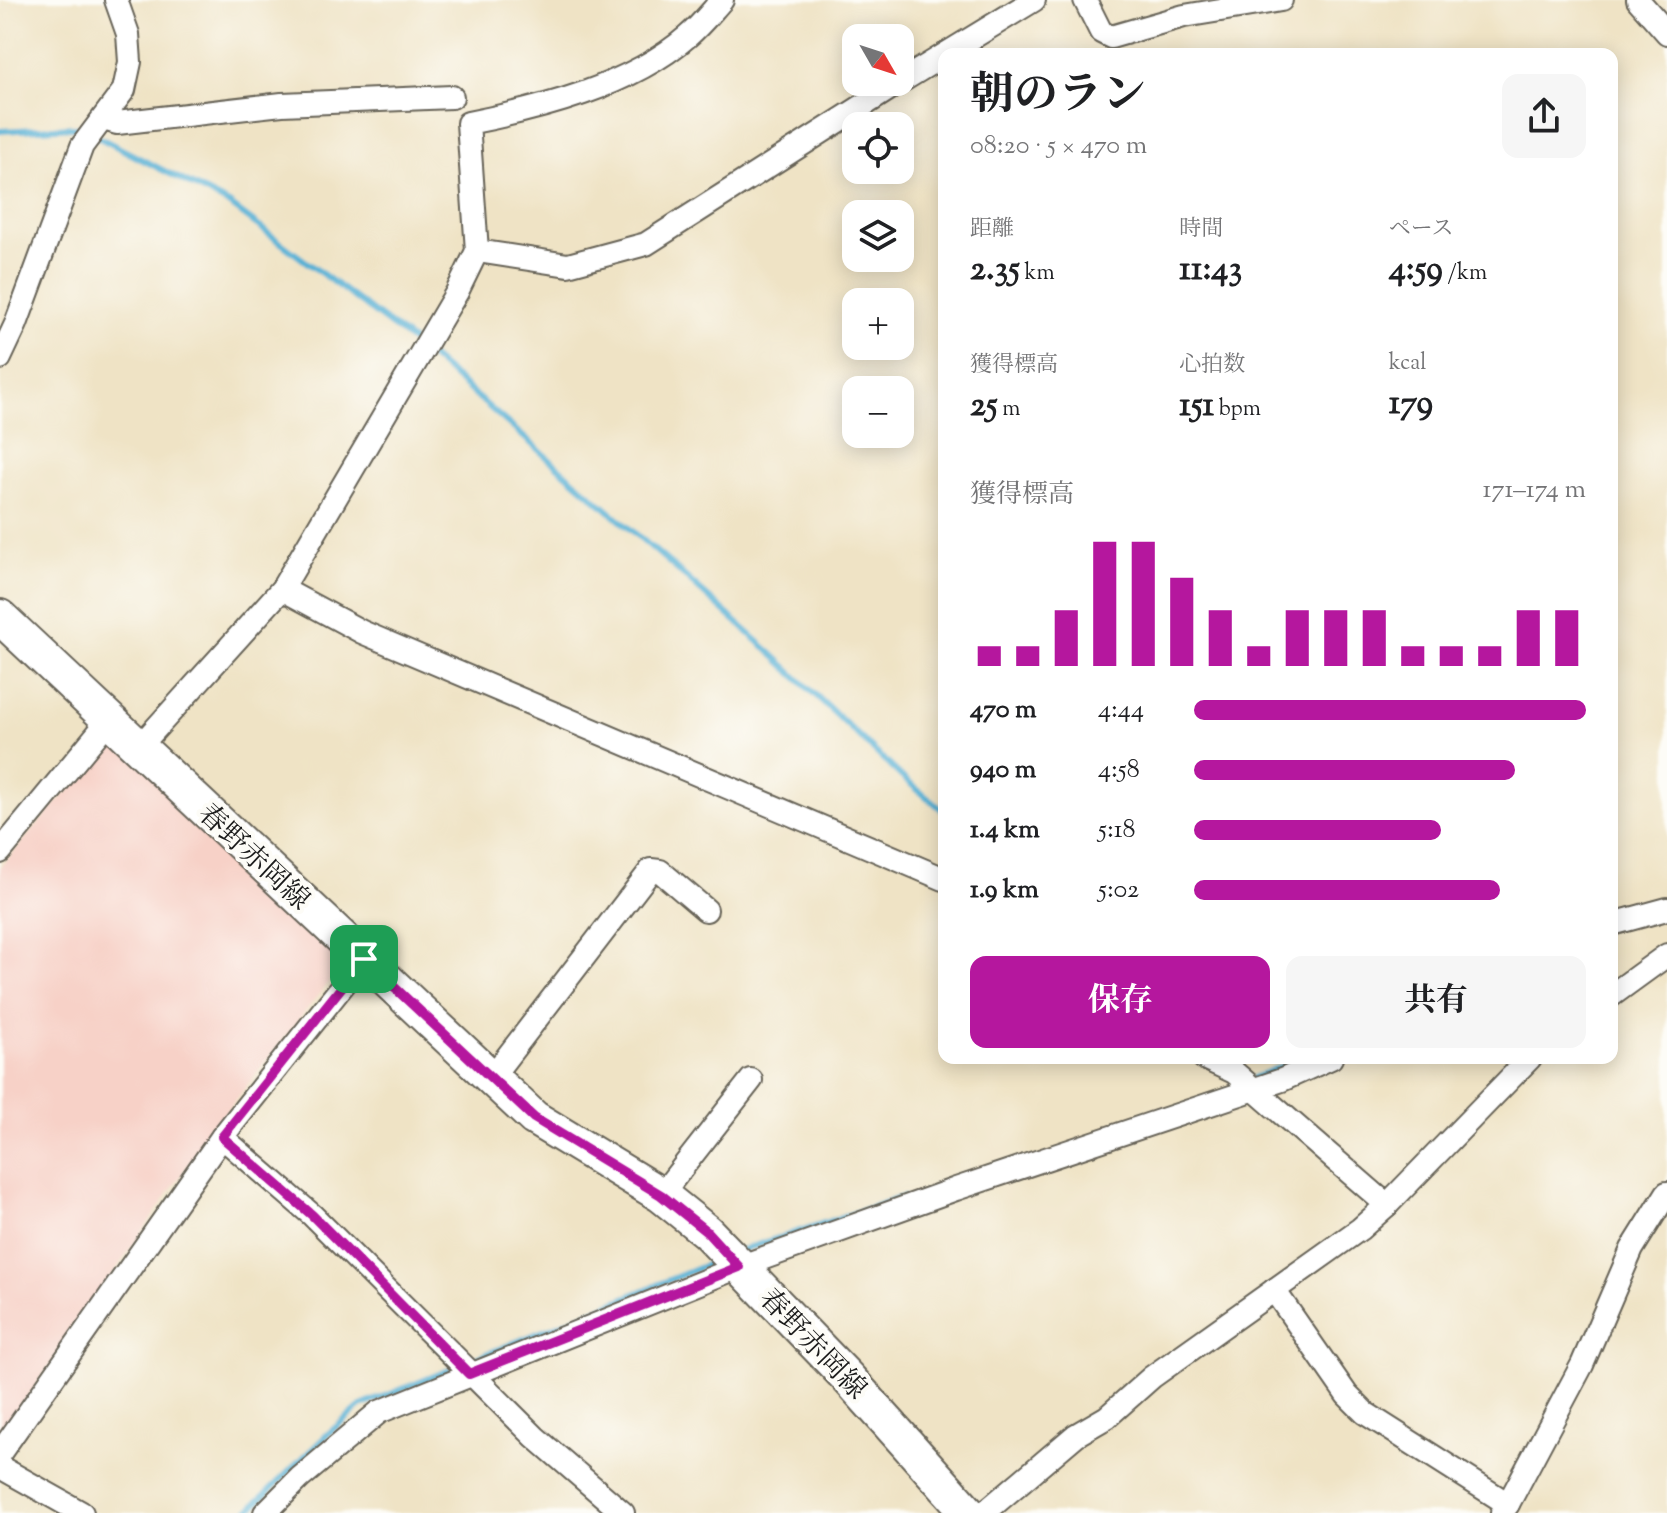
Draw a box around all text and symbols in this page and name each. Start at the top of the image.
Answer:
north arrow [842,24,914,96]
map controls [842,24,914,448]
text: 朝のラン [970,66,1146,129]
button: share [1502,74,1586,158]
button: locate [842,112,914,184]
text: 08:20 · 5 × 470 m [970,128,1147,165]
button: layers [842,200,914,272]
text: 距離 [970,214,1014,246]
text: 時間 [1179,214,1223,246]
text: ペース [1389,214,1454,246]
text: 2.35 [970,246,1020,295]
text: 11:43 [1179,246,1242,295]
text: 4:59 [1389,246,1443,295]
text: km [1020,258,1055,290]
text: /km [1443,258,1487,290]
button: + [842,288,914,360]
text: kcal [1389,348,1426,380]
text: 獲得標高 [970,350,1058,382]
text: 心拍数 [1179,350,1245,382]
button: − [842,376,914,448]
text: 179 [1389,380,1433,429]
text: 25 [970,382,998,431]
text: 151 [1179,382,1214,431]
text: m [998,394,1020,426]
text: bpm [1214,394,1261,426]
text: 171–174 m [1483,472,1586,509]
text: 獲得標高 [970,477,1074,514]
text: 470 m [970,692,1036,729]
text: 4:44 [1098,692,1144,729]
text: 940 m [970,752,1036,789]
text: 4:58 [1098,752,1140,789]
street label: 春野赤岡線 [188,796,318,921]
text: 1.4 km [970,812,1040,849]
text: 5:18 [1098,812,1136,849]
text: 1.9 km [970,872,1039,909]
text: 5:02 [1098,872,1139,909]
pin [330,925,398,993]
icon: arrive [342,937,386,981]
button: 保存 [970,956,1270,1048]
button: 共有 [1286,956,1586,1048]
street label: 春野赤岡線 [749,1281,875,1409]

